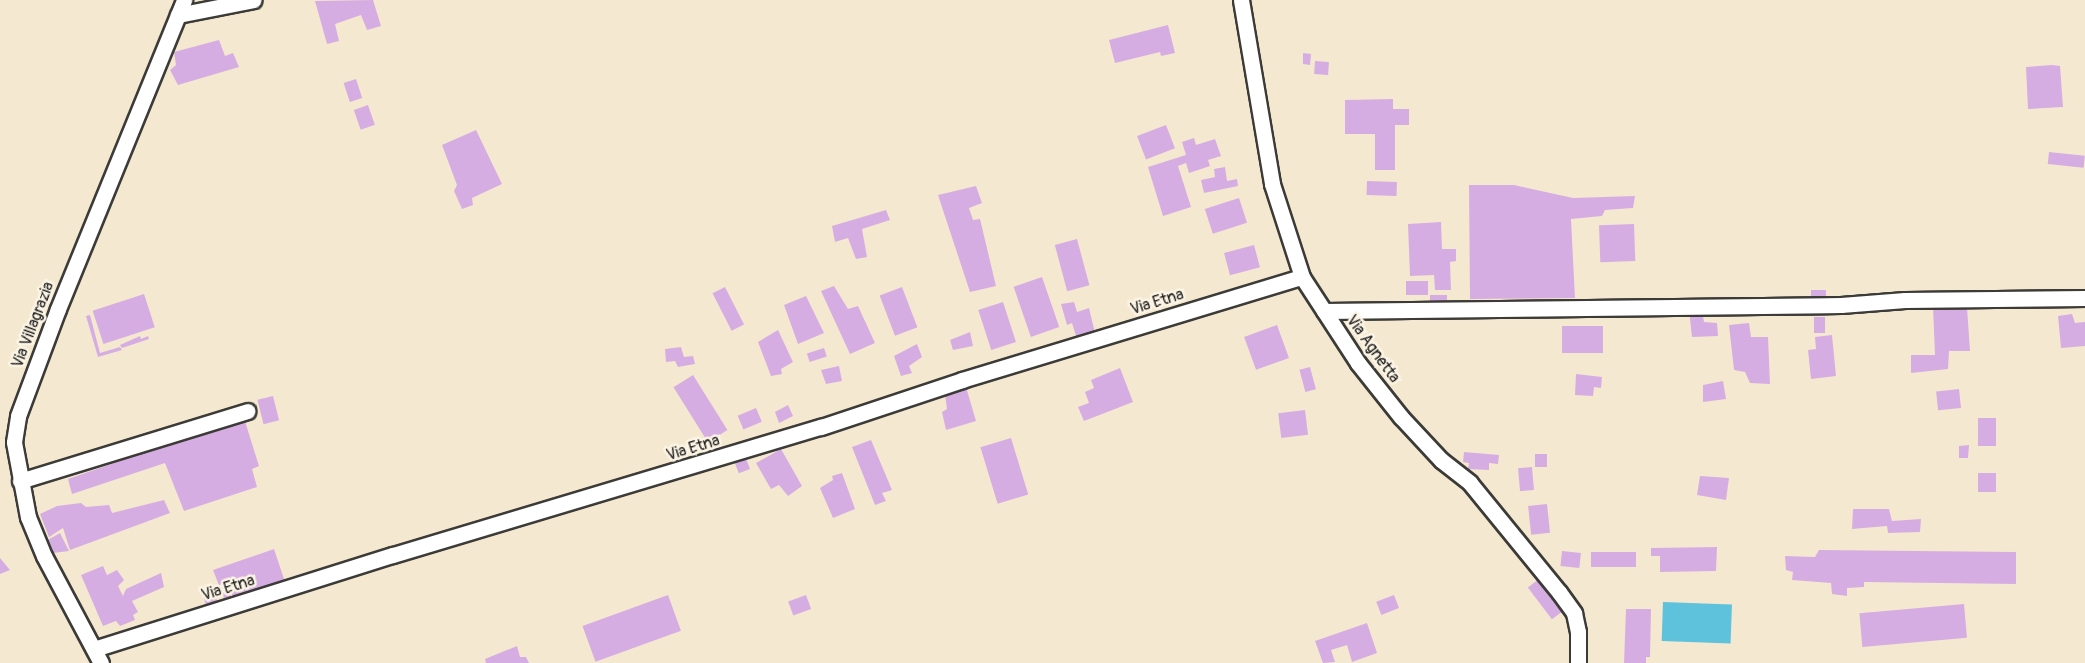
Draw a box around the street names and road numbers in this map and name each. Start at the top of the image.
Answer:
street label: Via Villagrazia [8,279,58,371]
street label: Via Etna [1128,285,1186,319]
street label: Via Agnetta [1342,311,1404,387]
street label: Via Etna [664,431,722,465]
street label: Via Etna [199,571,257,605]

